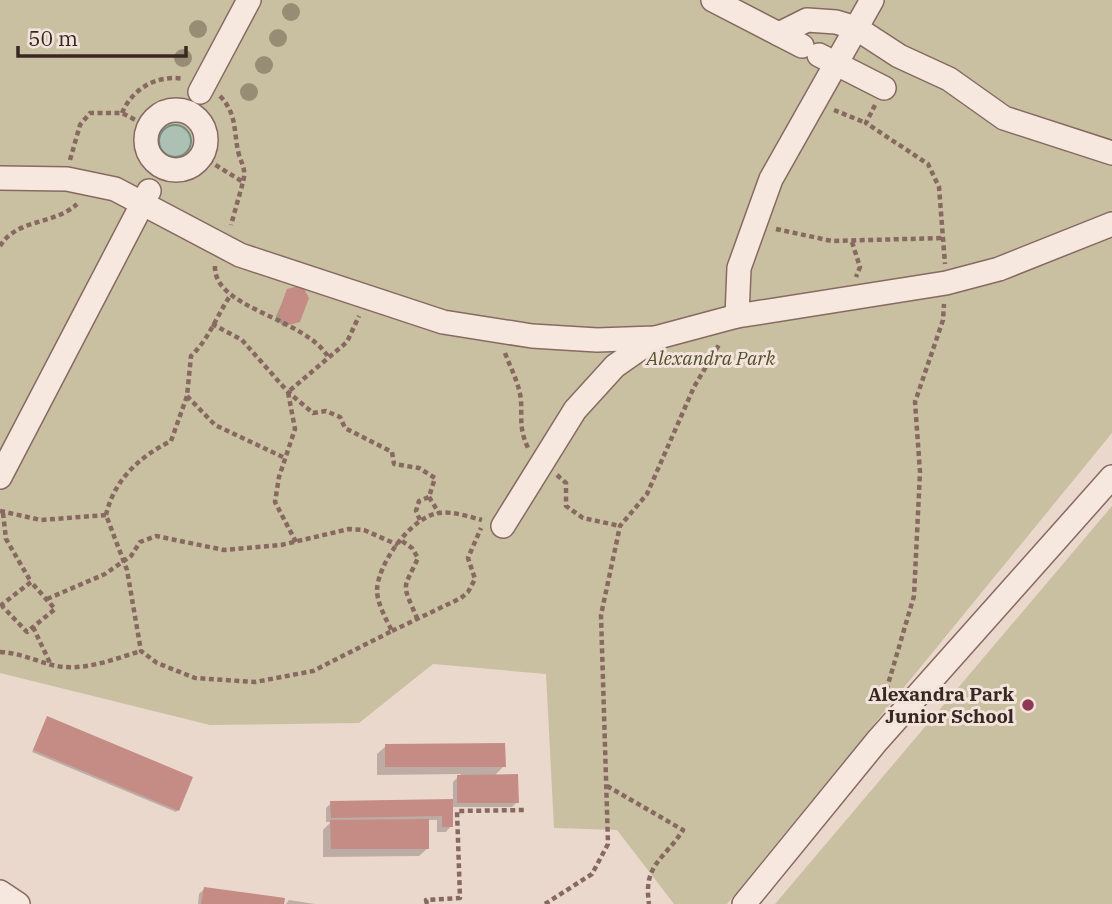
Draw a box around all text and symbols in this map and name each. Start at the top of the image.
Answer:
scale bar [18,14,186,58]
text: 50 m [28,24,78,52]
park label: Alexandra Park [644,346,777,370]
place label: Alexandra Park Junior School [868,682,1014,728]
marker: Alexandra Park Junior School [1020,697,1036,713]

